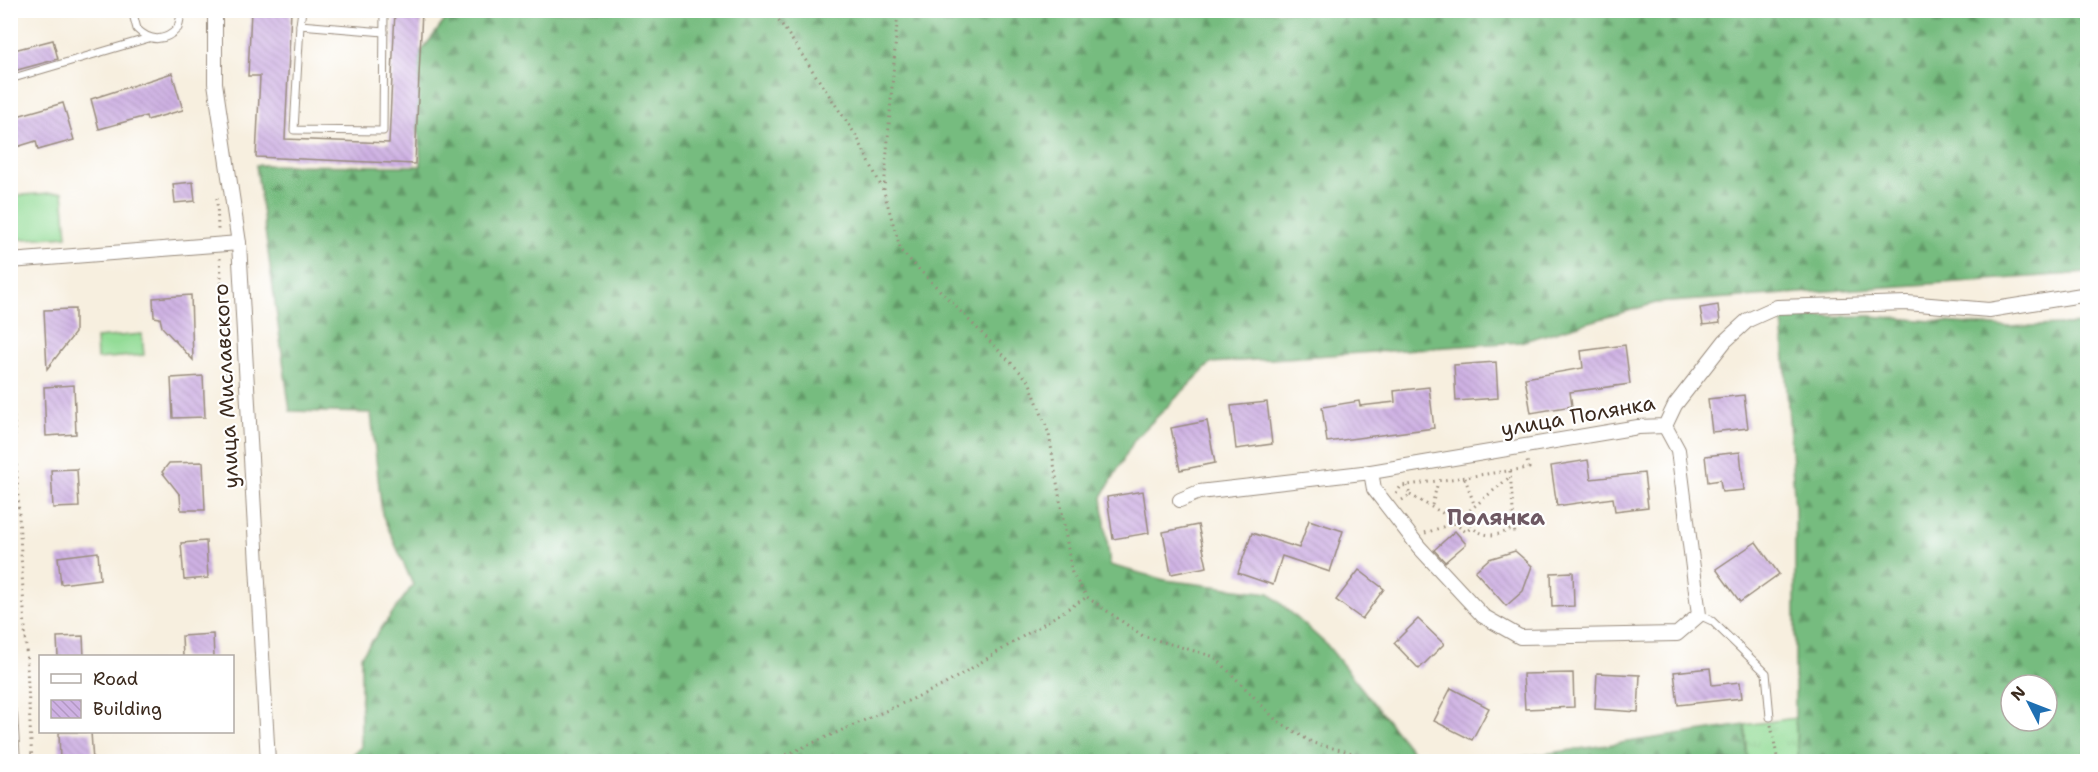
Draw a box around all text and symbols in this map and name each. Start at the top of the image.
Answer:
street label: улица Миславского [207,283,245,489]
street label: улица Полянка [1499,389,1657,443]
district label: Полянка [1447,503,1545,532]
legend [39,655,234,733]
text: Road [93,667,138,691]
north arrow [1999,673,2059,733]
text: N [2006,682,2030,705]
text: Building [93,697,162,721]

